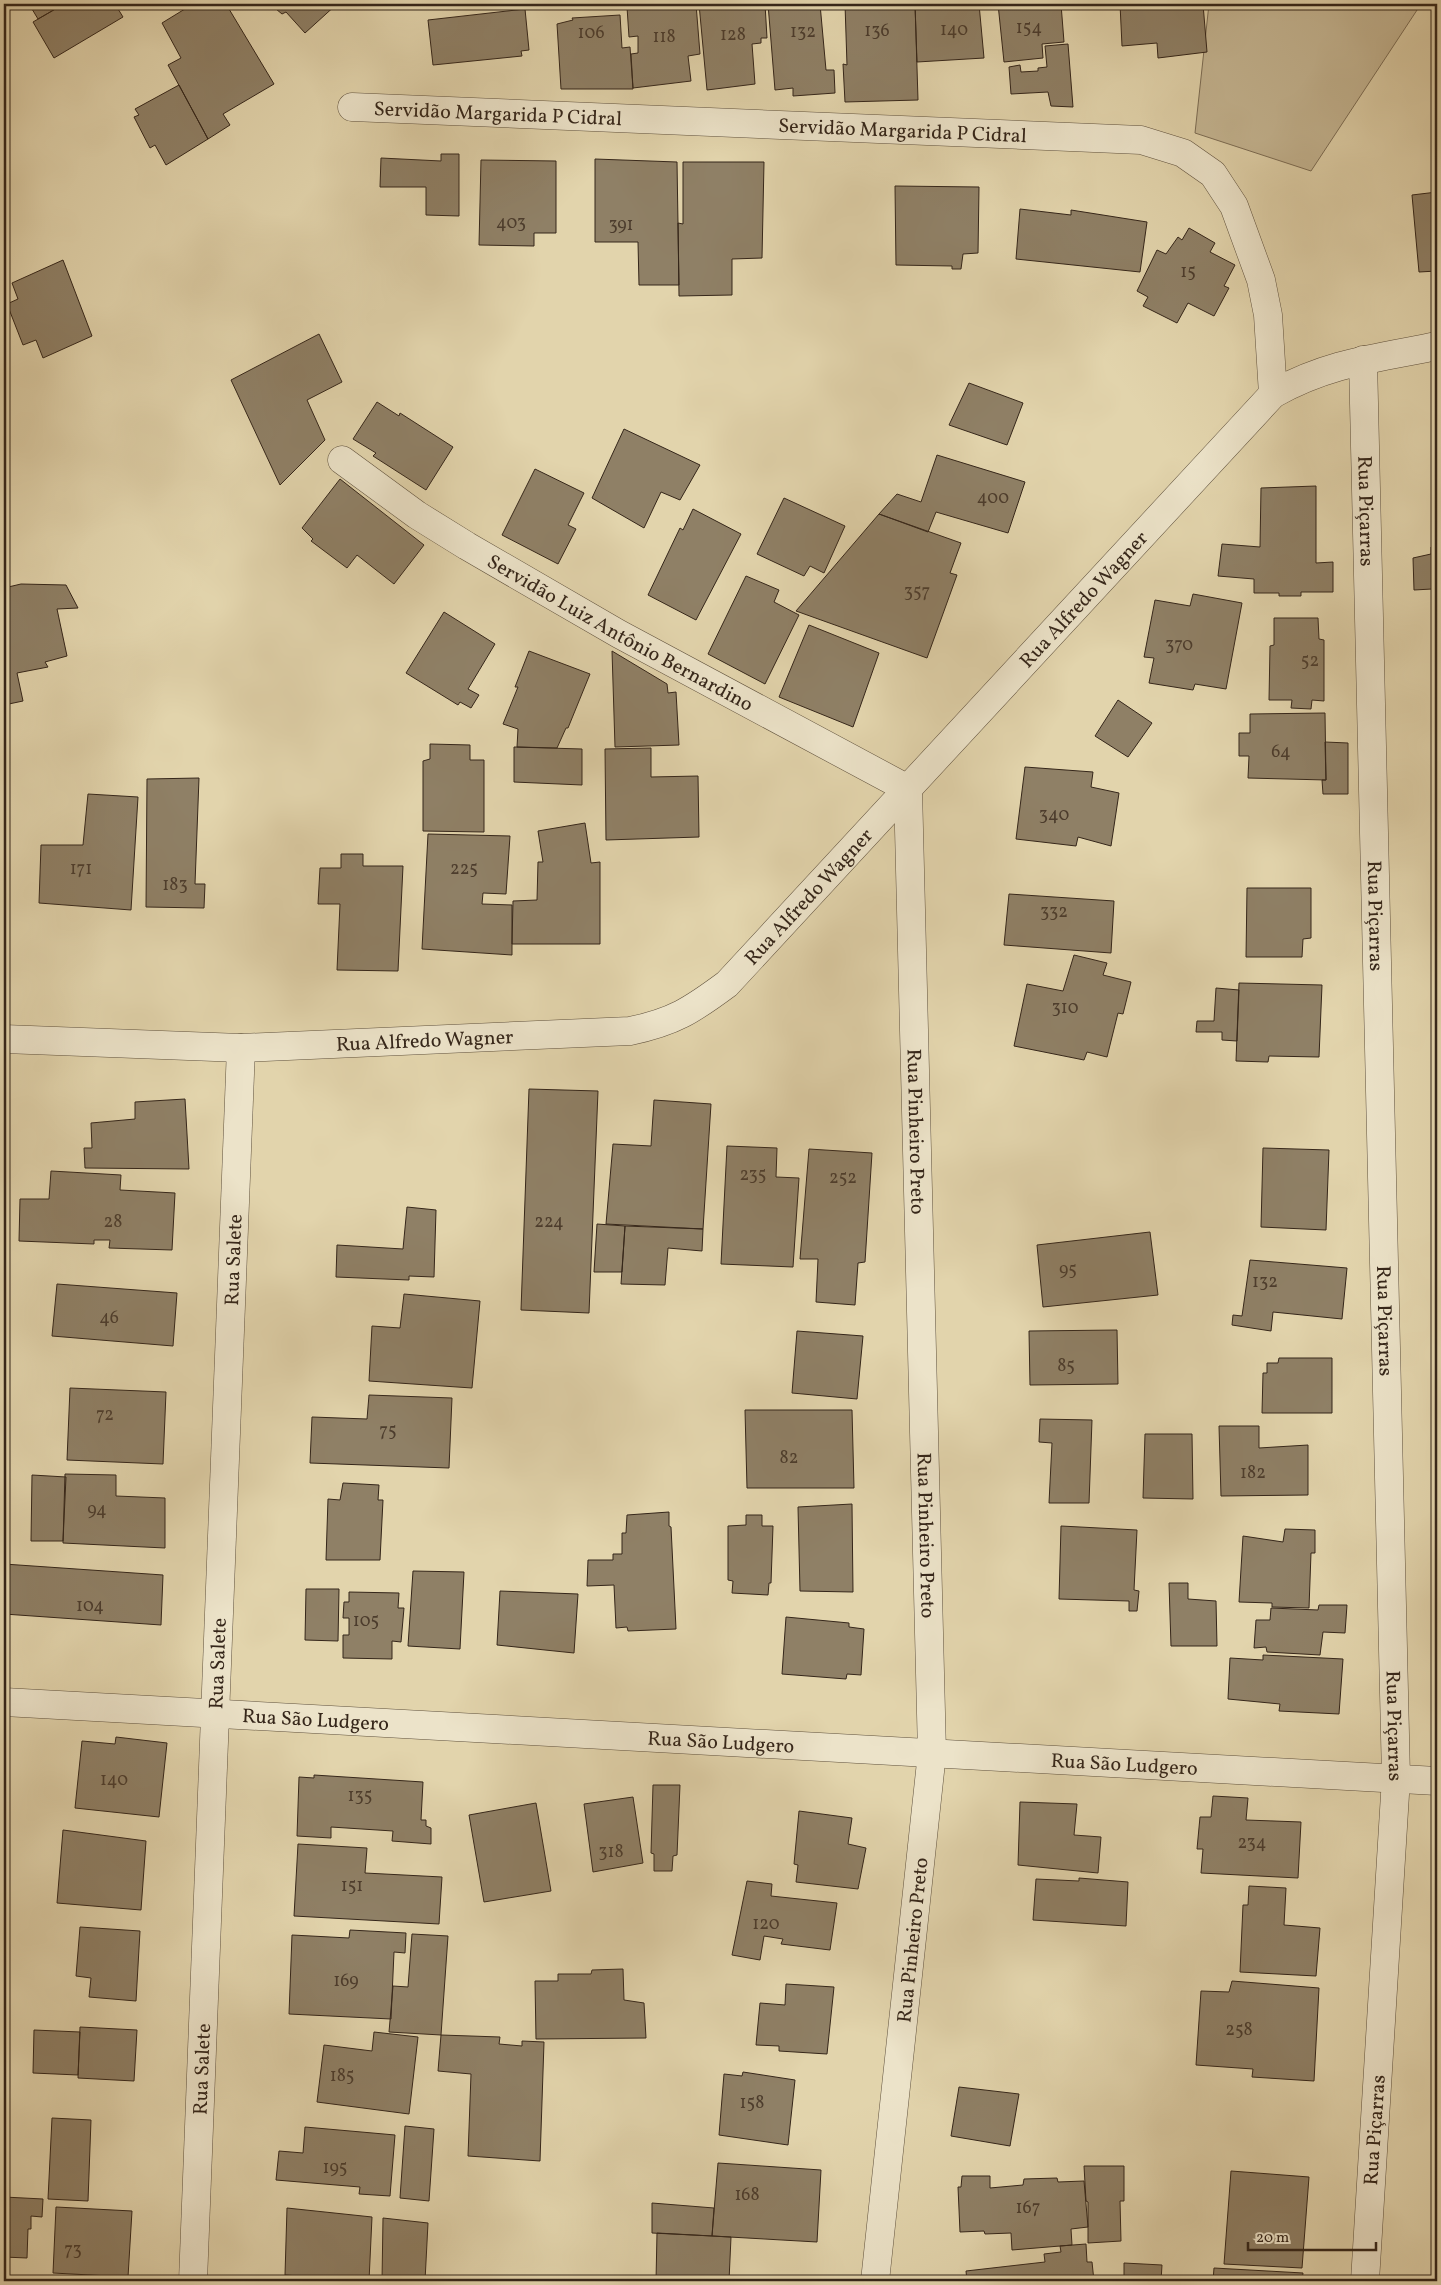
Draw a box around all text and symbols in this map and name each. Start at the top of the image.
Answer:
house number: 154 [1016,16,1042,41]
house number: 140 [940,18,968,43]
house number: 136 [864,19,890,44]
house number: 132 [790,20,816,45]
house number: 106 [577,21,605,46]
house number: 128 [720,23,746,48]
house number: 118 [652,25,676,50]
street label: Servidão Margarida P Cidral [373,96,623,134]
street label: Servidão Margarida P Cidral [778,113,1027,151]
house number: 403 [496,211,526,236]
house number: 391 [608,213,634,238]
house number: 15 [1180,260,1196,285]
street label: Rua Piçarras [1349,455,1380,567]
house number: 400 [977,486,1009,511]
street label: Rua Alfredo Wagner [1014,526,1155,675]
street label: Servidão Luiz Antônio Bernardino [481,549,758,719]
house number: 357 [904,580,930,605]
house number: 370 [1165,633,1193,658]
house number: 52 [1301,649,1319,674]
house number: 64 [1271,740,1291,765]
house number: 340 [1039,803,1069,828]
street label: Rua Alfredo Wagner [739,823,880,972]
house number: 171 [70,857,92,882]
house number: 225 [450,857,478,882]
street label: Rua Piçarras [1359,860,1389,972]
house number: 183 [162,873,188,898]
house number: 332 [1040,900,1068,925]
house number: 310 [1051,996,1079,1021]
street label: Rua Alfredo Wagner [335,1024,514,1060]
street label: Rua Pinheiro Preto [898,1048,931,1215]
house number: 235 [739,1163,767,1188]
house number: 252 [829,1166,857,1191]
house number: 28 [104,1210,122,1235]
house number: 224 [534,1210,564,1235]
street label: Rua Salete [219,1213,251,1306]
house number: 95 [1059,1258,1077,1283]
street label: Rua Piçarras [1368,1265,1399,1377]
house number: 132 [1252,1270,1278,1295]
house number: 46 [99,1306,119,1331]
house number: 85 [1057,1354,1075,1379]
house number: 72 [96,1403,114,1428]
house number: 75 [379,1419,397,1444]
house number: 82 [780,1446,798,1471]
street label: Rua Pinheiro Preto [909,1452,941,1619]
house number: 182 [1240,1461,1266,1486]
house number: 94 [87,1498,107,1523]
house number: 104 [76,1594,104,1619]
house number: 105 [353,1609,379,1634]
street label: Rua Salete [203,1617,235,1710]
street label: Rua Piçarras [1377,1670,1408,1781]
street label: Rua São Ludgero [241,1703,390,1739]
street label: Rua São Ludgero [647,1725,795,1762]
street label: Rua São Ludgero [1050,1748,1198,1784]
house number: 140 [100,1768,128,1793]
house number: 135 [348,1784,372,1809]
house number: 234 [1237,1831,1267,1856]
house number: 318 [598,1840,624,1865]
street label: Rua Pinheiro Preto [891,1856,937,2024]
house number: 151 [341,1874,363,1899]
house number: 120 [752,1912,780,1937]
house number: 169 [333,1969,359,1994]
house number: 258 [1225,2018,1253,2043]
street label: Rua Salete [187,2023,219,2116]
house number: 185 [330,2064,354,2089]
street label: Rua Piçarras [1358,2074,1394,2186]
house number: 158 [740,2091,764,2116]
house number: 195 [323,2156,347,2181]
house number: 168 [734,2183,760,2208]
house number: 167 [1016,2196,1040,2221]
scale bar [1248,2220,1376,2252]
text: 20 m [1256,2228,1289,2249]
house number: 73 [64,2238,82,2263]

